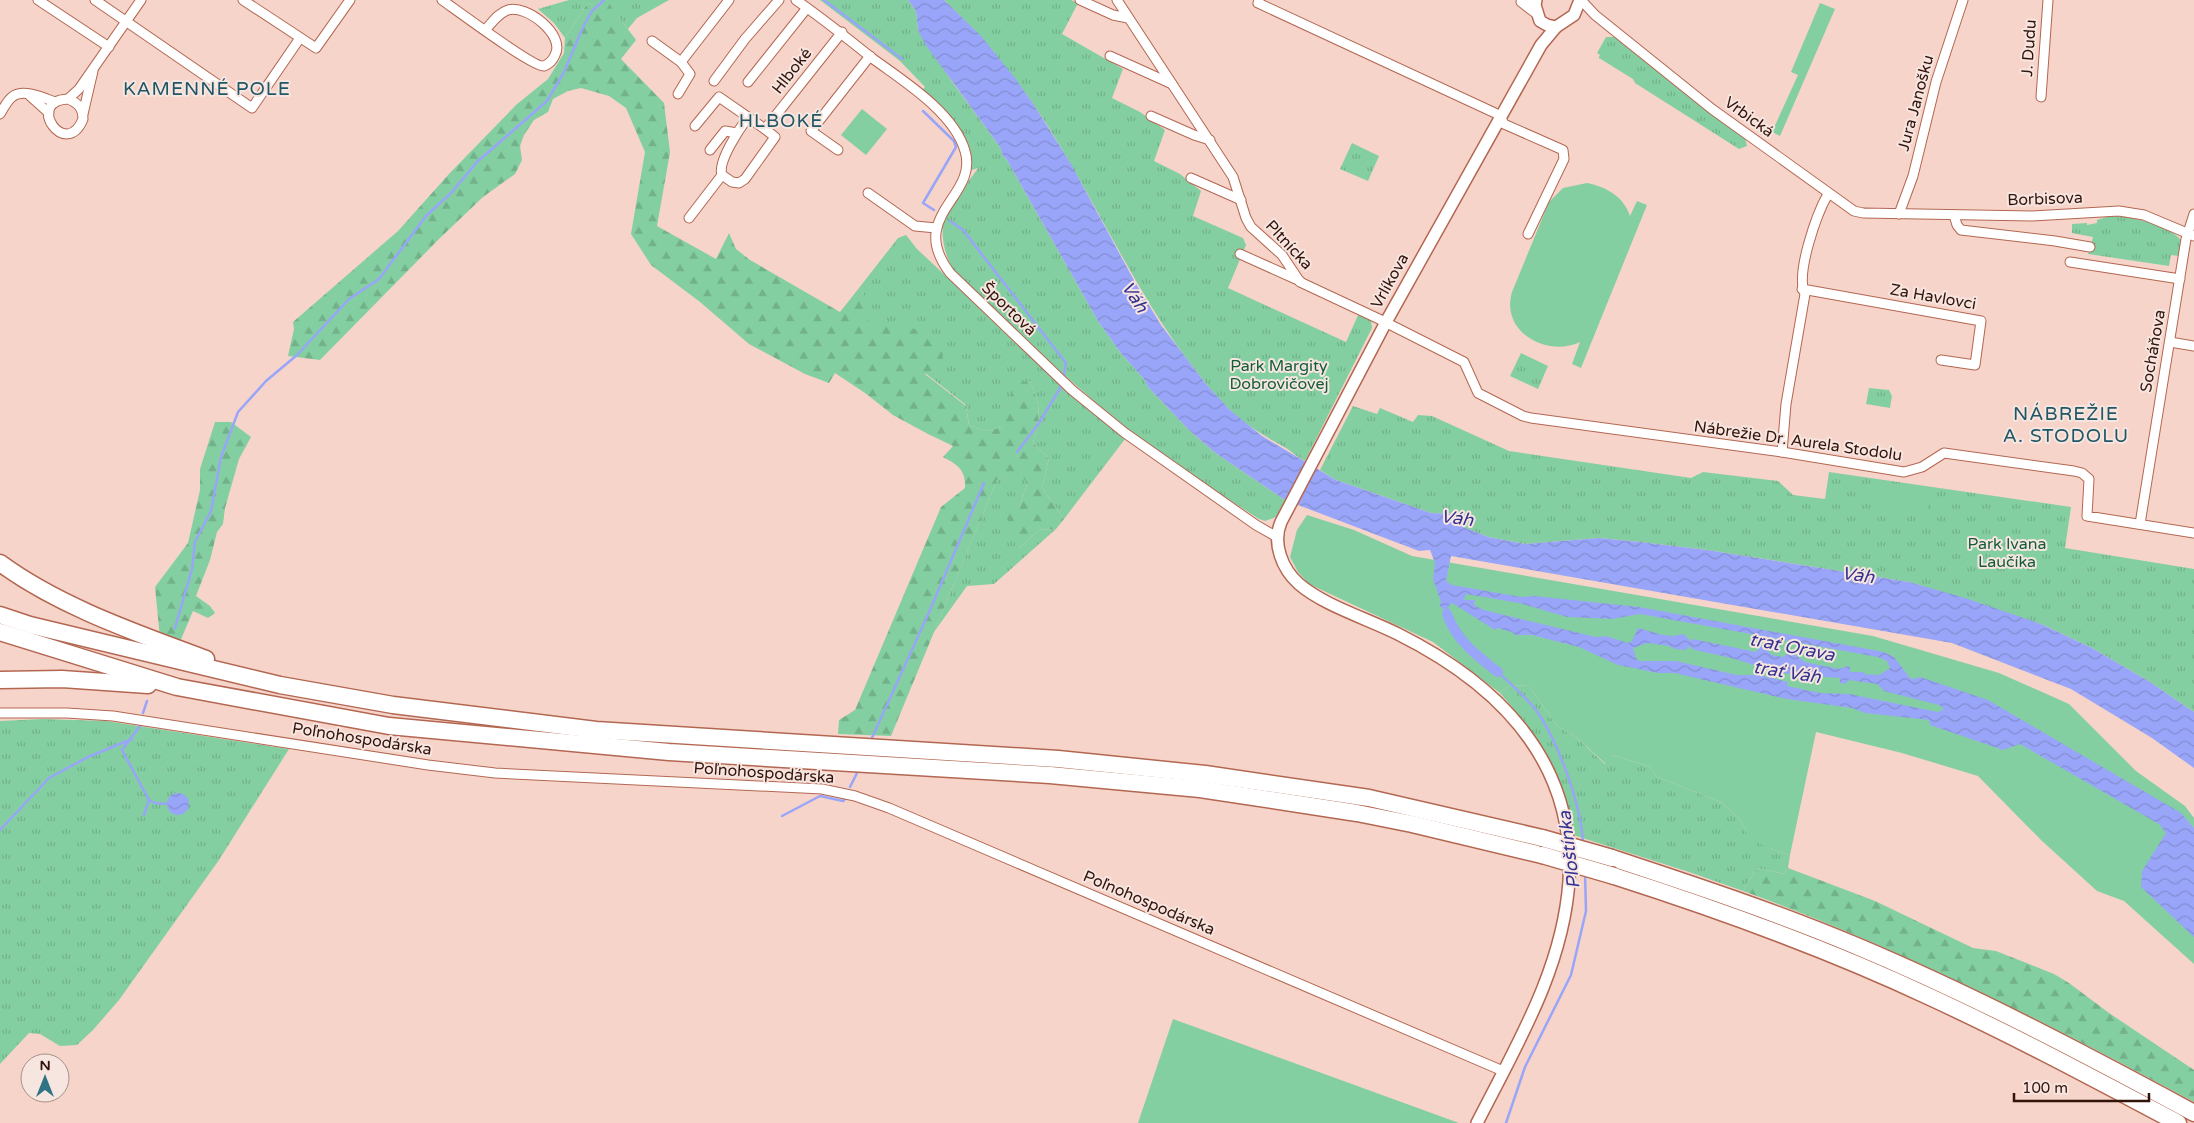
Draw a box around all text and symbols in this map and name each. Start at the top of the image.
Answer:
street label: J. Dudu [2017,19,2041,77]
street label: Hlboké [768,44,816,98]
street label: Jura Janošku [1894,53,1938,153]
district label: KAMENNÉ POLE [123,78,291,100]
street label: Vrbická [1720,92,1778,142]
district label: HLBOKÉ [739,110,823,132]
street label: Borbisova [2007,188,2083,210]
street label: Pltnícka [1261,216,1317,274]
street label: Vrlíkova [1367,250,1413,312]
water label: Váh [1117,277,1154,318]
street label: Športová [977,278,1041,340]
street label: Za Havlovci [1888,280,1978,314]
street label: Socháňova [2136,308,2170,394]
park label: Park Margity Dobrovičovej [1229,356,1329,394]
district label: NÁBREŽIE A. STODOLU [2003,402,2129,447]
street label: Nábrežie Dr. Aurela Stodolu [1693,416,1903,466]
water label: Váh [1439,505,1476,531]
park label: Park Ivana Laučíka [1968,534,2046,572]
water label: Váh [1840,562,1877,588]
water label: trať Orava [1748,628,1837,666]
water label: trať Váh [1752,656,1823,688]
street label: Poľnohospodárska [291,718,433,760]
street label: Poľnohospodárska [693,758,835,788]
water label: Ploštínka [1553,809,1585,890]
street label: Poľnohospodárska [1080,866,1218,940]
north arrow [20,1053,70,1103]
text: N [39,1057,51,1074]
scale bar [2014,1070,2149,1102]
text: 100 m [2022,1079,2068,1097]

